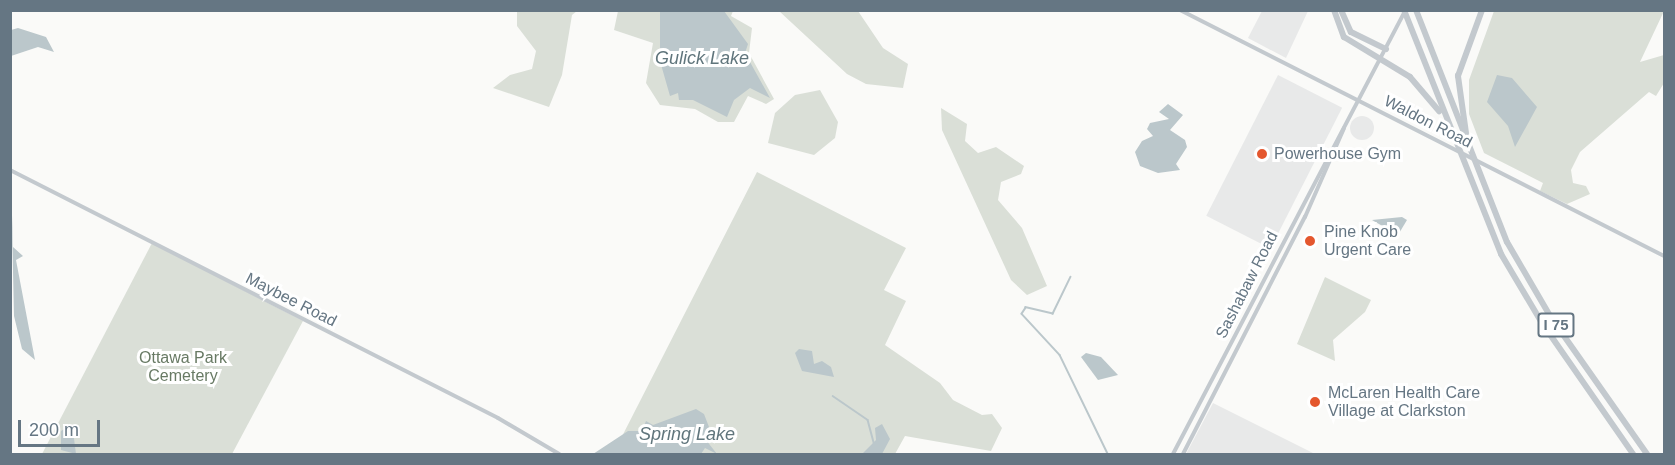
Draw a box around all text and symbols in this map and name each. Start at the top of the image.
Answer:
water label: Gulick Lake [655,47,749,69]
street label: Waldon Road [1381,92,1475,152]
place label: Powerhouse Gym [1274,144,1401,164]
marker: Powerhouse Gym [1255,147,1269,161]
place label: Pine Knob Urgent Care [1324,222,1411,260]
street label: Sashabaw Road [1212,228,1282,342]
marker: Pine Knob Urgent Care [1301,232,1319,250]
street label: Maybee Road [242,269,340,331]
road number: I 75 [1536,313,1576,337]
park label: Ottawa Park Cemetery [139,348,227,386]
place label: McLaren Health Care Village at Clarkston [1328,383,1480,421]
marker: McLaren Health Care Village at Clarkston [1306,393,1324,411]
scale bar [21,408,104,446]
text: 200 m [29,420,79,440]
water label: Spring Lake [639,423,735,445]

